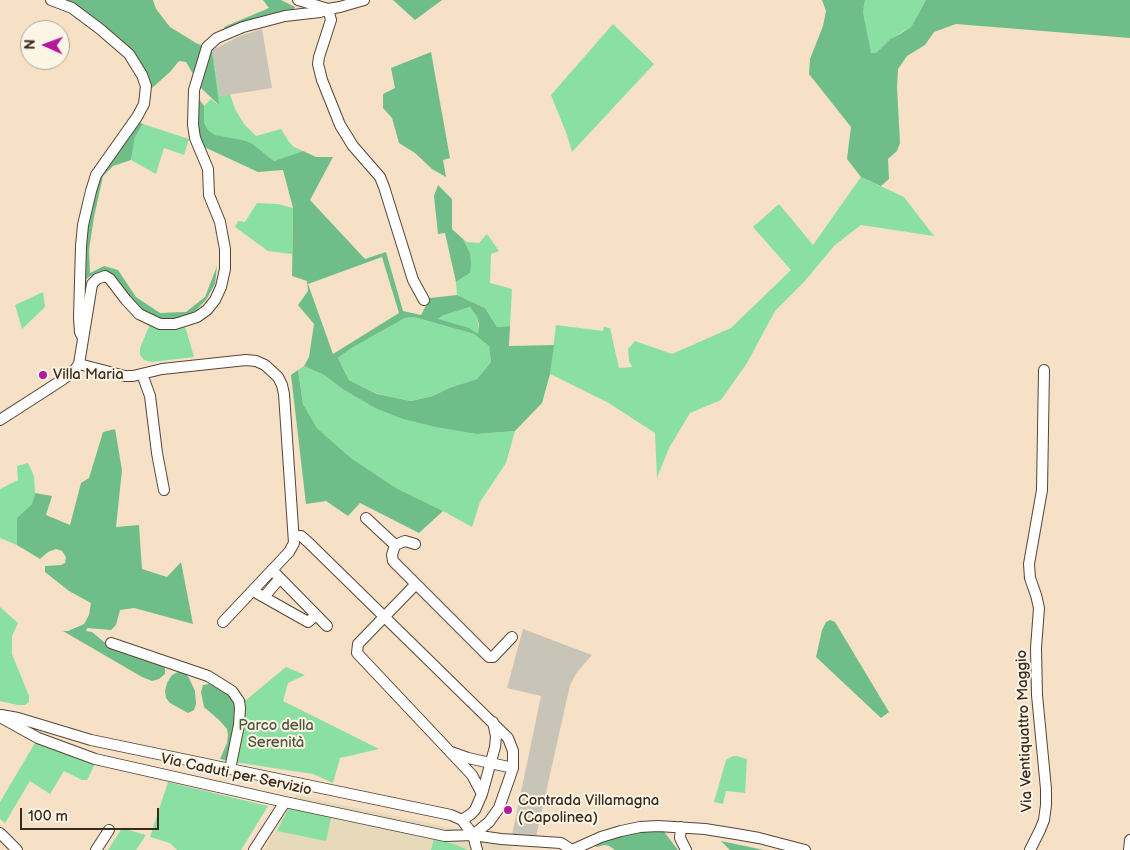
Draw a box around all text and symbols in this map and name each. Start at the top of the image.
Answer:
north arrow [20,20,70,70]
text: N [22,39,39,50]
place label: Villa Maria [53,366,124,384]
marker: Villa Maria [37,369,49,381]
street label: Via Ventiquattro Maggio [1013,650,1037,812]
park label: Parco della Serenità [238,717,314,752]
street label: Via Caduti per Servizio [159,750,313,800]
place label: Contrada Villamagna (Capolinea) [518,792,659,827]
scale bar [22,798,161,830]
marker: Contrada Villamagna (Capolinea) [502,804,514,816]
text: 100 m [28,807,68,826]

